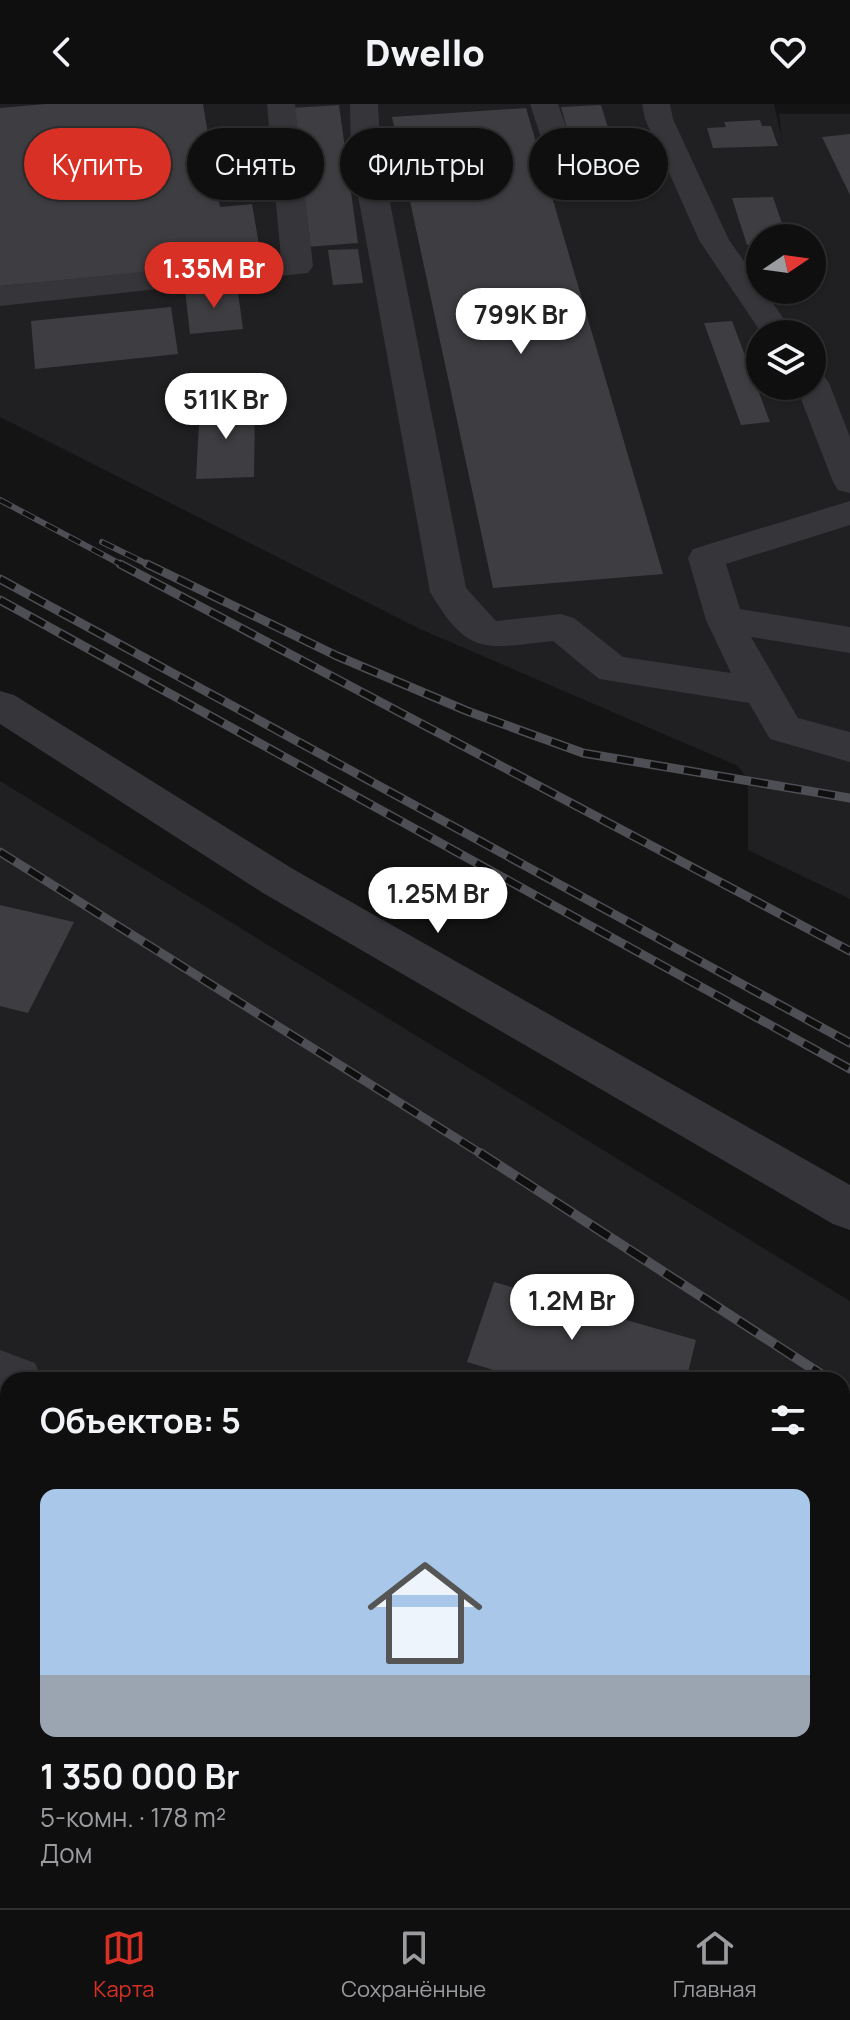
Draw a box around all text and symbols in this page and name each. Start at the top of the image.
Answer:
text: Dwello [365,28,485,77]
icon: back [40,30,84,74]
icon: heart [766,30,810,74]
chip: Купить [24,128,171,200]
chip: Снять [187,128,324,200]
chip: Фильтры [340,128,513,200]
chip: Новое [529,128,668,200]
north arrow [746,224,826,304]
map controls [746,224,826,400]
pin: 1.35M Br [131,242,297,310]
text: 1.35M Br [163,250,265,286]
pin: 799K Br [447,288,595,356]
text: 799K Br [474,296,568,332]
button: layers [746,320,826,400]
pin: 511K Br [152,373,300,441]
text: 511K Br [183,381,269,417]
pin: 1.25M Br [355,867,521,935]
text: 1.25M Br [386,875,490,911]
pin: 1.2M Br [498,1274,646,1342]
text: 1.2M Br [528,1282,616,1318]
text: Объектов: 5 [40,1397,241,1443]
icon: filters [766,1398,810,1442]
icon: home [353,1541,497,1685]
text: 1 350 000 Br [40,1753,240,1799]
text: 5-комн. · 178 m² [40,1799,226,1835]
text: Дом [40,1835,93,1871]
tab: Карта [93,1926,155,2004]
tab: Сохранённые [341,1926,486,2004]
tab: Главная [673,1926,757,2004]

